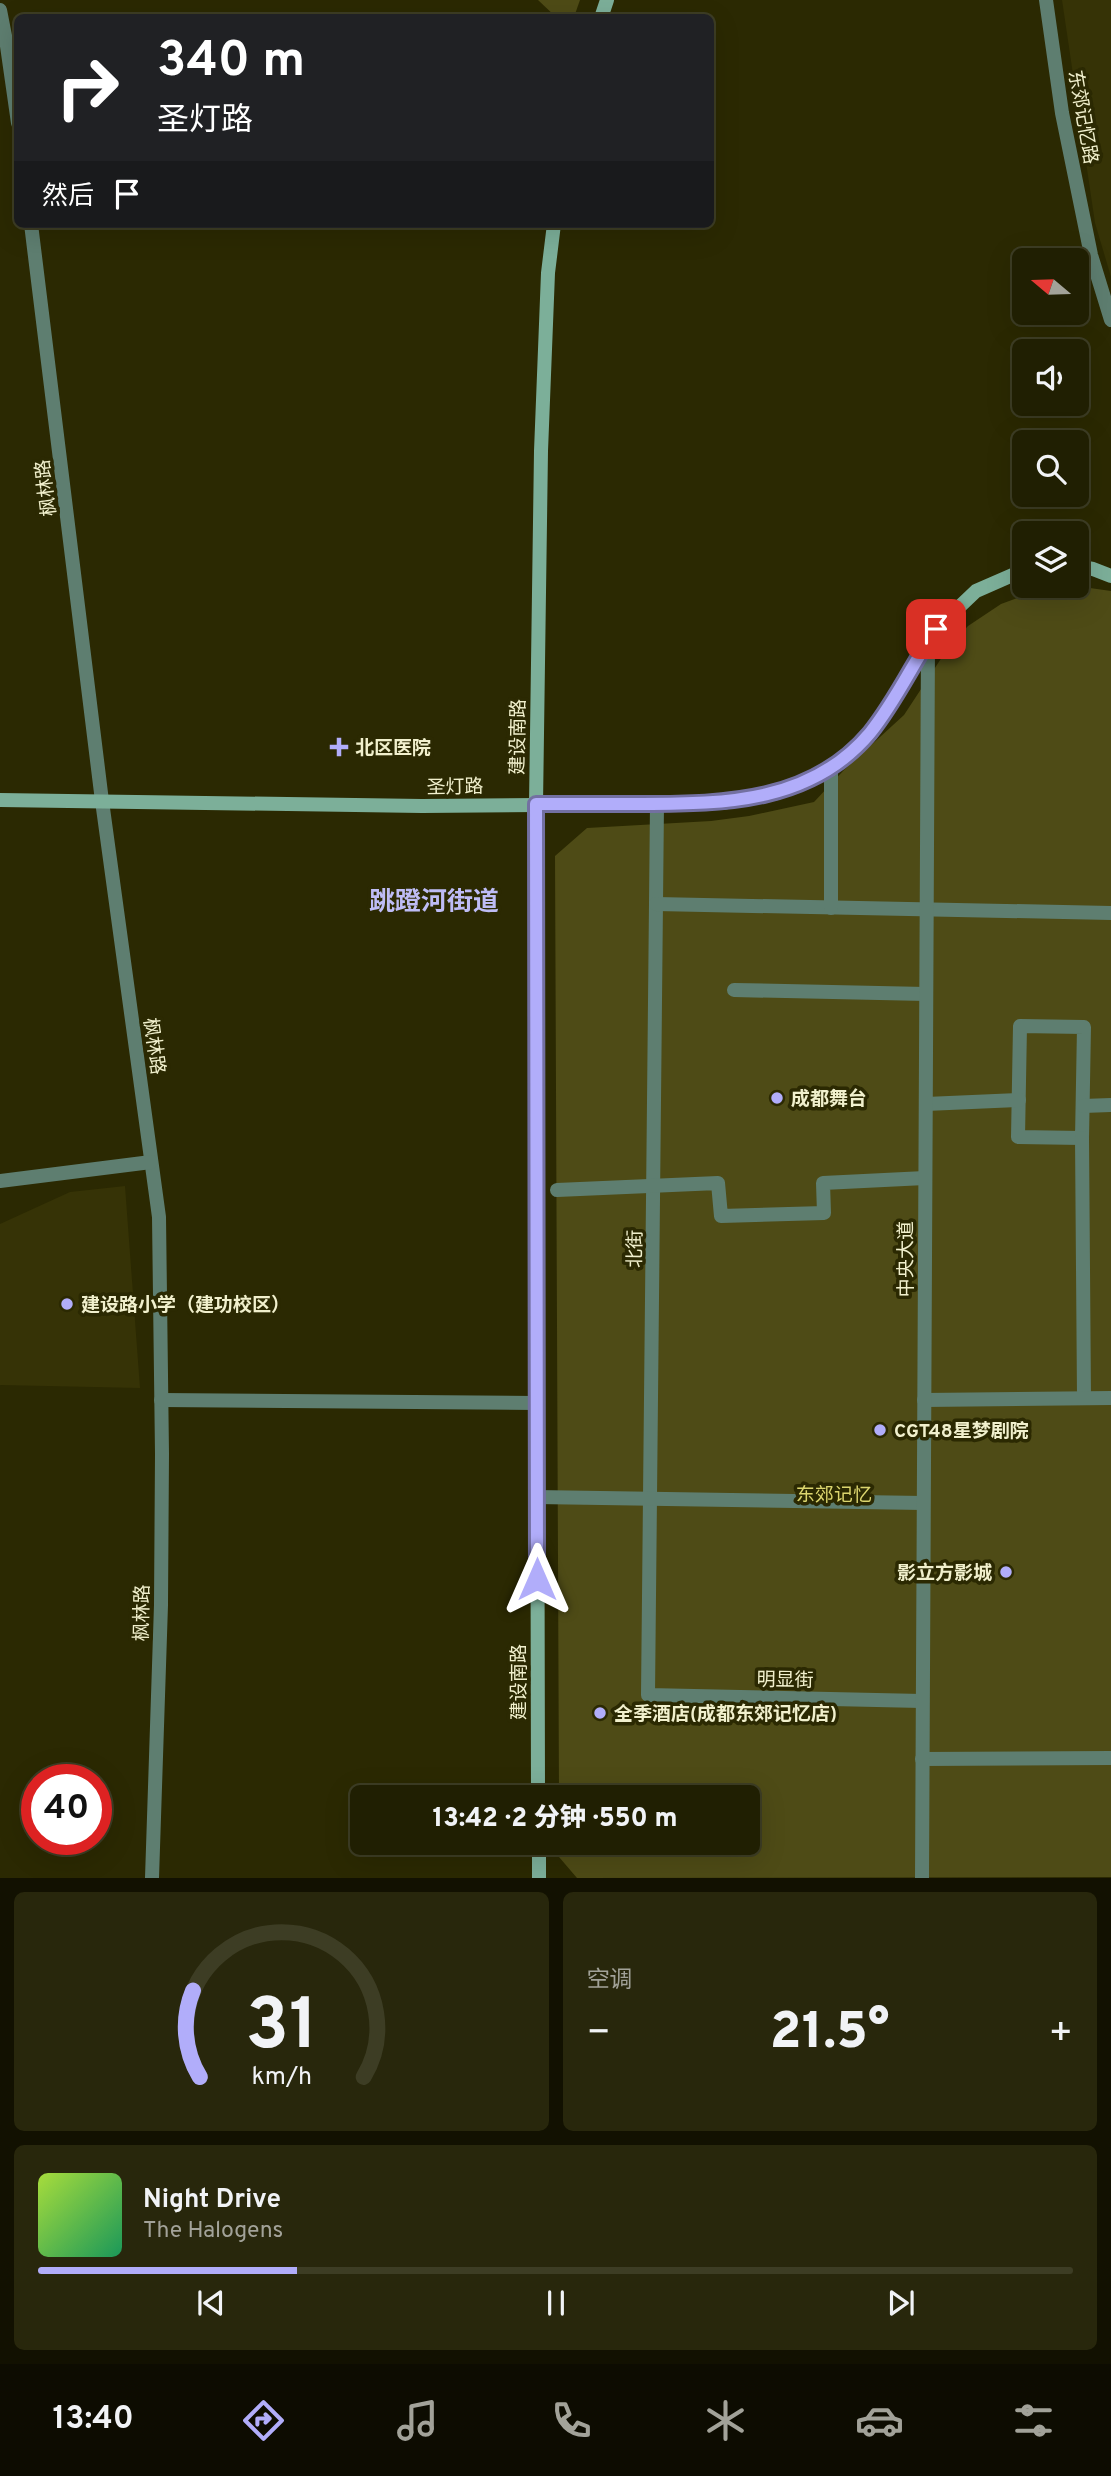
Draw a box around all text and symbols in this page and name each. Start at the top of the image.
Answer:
text: 340 m [157,32,305,94]
icon: right [42,42,133,133]
street label: 东郊记忆路 [1062,68,1102,166]
text: 圣灯路 [157,102,253,142]
icon: arrive [108,175,146,213]
text: 然后 [42,181,94,214]
north arrow [1012,248,1088,326]
map controls [1012,248,1089,598]
button: sound [1012,339,1089,416]
button: search [1012,430,1089,507]
street label: 枫林路 [32,458,62,518]
button: layers [1012,521,1089,598]
pin [906,599,966,659]
icon: arrive [917,610,955,648]
street label: 建设南路 [506,699,532,775]
marker: 北区医院 [329,737,349,757]
place label: 北区医院 [355,737,431,761]
street label: 圣灯路 [426,776,484,800]
district label: 跳蹬河街道 [369,887,499,920]
street label: 枫林路 [137,1016,169,1076]
place label: 成都舞台 [791,1088,867,1112]
marker: 成都舞台 [769,1090,785,1106]
street label: 中央大道 [895,1221,919,1297]
street label: 北街 [624,1230,648,1268]
place label: 建设路小学（建功校区） [81,1294,290,1318]
marker: 建设路小学（建功校区） [59,1296,75,1312]
place label: CGT48星梦剧院 [894,1420,1029,1444]
marker: CGT48星梦剧院 [872,1422,888,1438]
park label: 东郊记忆 [796,1484,872,1508]
position arrow [500,1542,574,1616]
place label: 影立方影城 [897,1562,992,1586]
marker: 影立方影城 [998,1564,1014,1580]
street label: 枫林路 [131,1584,155,1642]
street label: 建设南路 [508,1644,532,1720]
street label: 明显街 [756,1669,814,1693]
place label: 全季酒店(成都东郊记忆店) [614,1703,837,1727]
marker: 全季酒店(成都东郊记忆店) [592,1705,608,1721]
speed limit sign: 40 [21,1764,112,1855]
text: 13:42 · 2 分钟 · 550 m [433,1803,677,1836]
text: 空调 [587,1967,633,1996]
text: 31 [245,1984,318,2076]
text: 21.5° [770,2001,890,2067]
text: − [587,2010,611,2059]
text: + [1048,2010,1073,2059]
text: km/h [251,2062,312,2094]
text: Night Drive [143,2184,281,2217]
text: The Halogens [143,2217,283,2246]
icon: previous [192,2284,230,2322]
icon: pause [537,2284,575,2322]
icon: next [882,2284,920,2322]
icon: directions [239,2396,288,2445]
icon: music [393,2396,442,2445]
icon: phone [547,2396,596,2445]
icon: climate [701,2396,750,2445]
icon: car [855,2396,904,2445]
icon: filters [1009,2396,1058,2445]
text: 13:40 [53,2400,134,2440]

